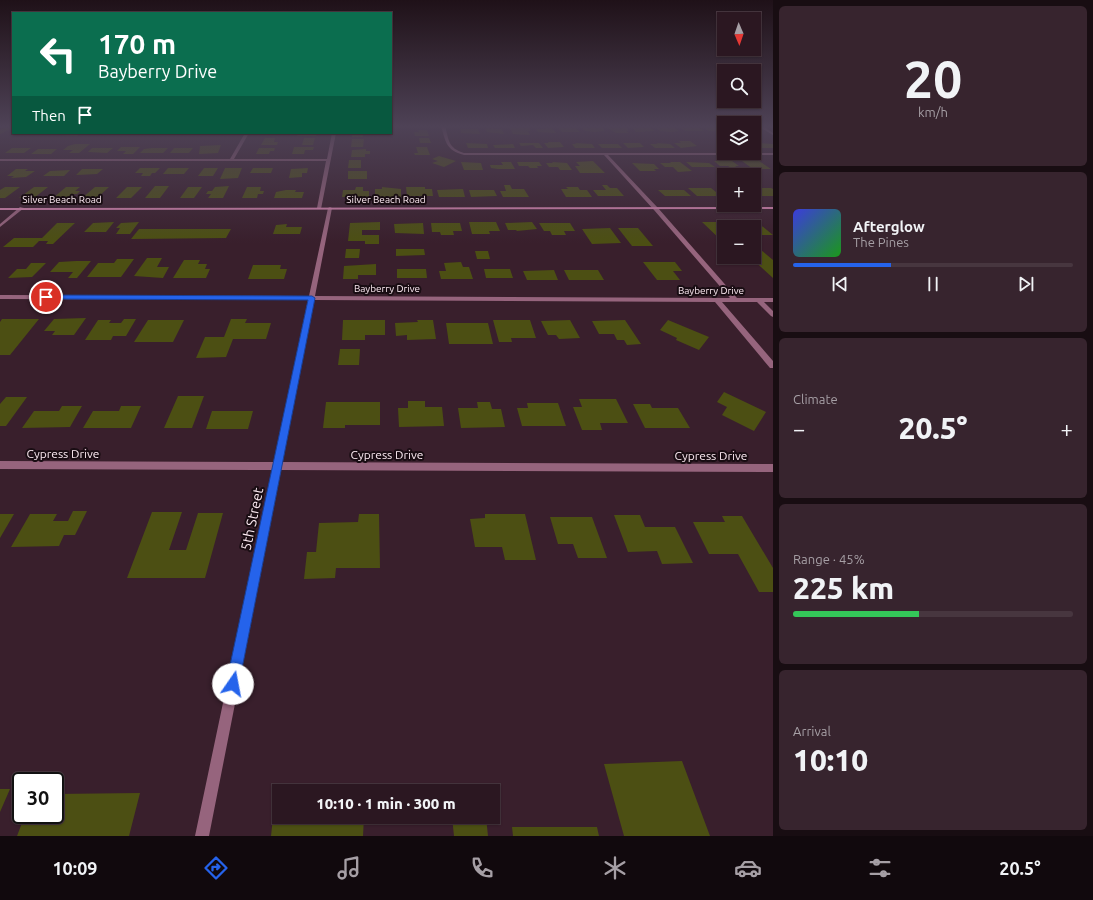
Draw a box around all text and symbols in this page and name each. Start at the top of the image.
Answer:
north arrow [717,12,761,56]
map controls [717,12,761,264]
icon: left [32,28,84,80]
text: 170 m [98,28,176,59]
text: 20 [904,50,962,108]
text: Bayberry Drive [98,61,217,81]
button: search [717,64,761,108]
icon: arrive [74,104,96,126]
text: km/h [918,105,948,119]
text: Then [32,107,66,124]
button: layers [717,116,761,160]
button: + [717,168,761,212]
street label: Silver Beach Road [22,194,102,205]
street label: Silver Beach Road [346,194,426,205]
text: Afterglow [853,218,925,235]
button: − [717,220,761,264]
text: The Pines [853,235,909,249]
icon: previous [829,273,851,295]
icon: pause [922,273,944,295]
icon: next [1015,273,1037,295]
pin [29,280,63,314]
street label: Bayberry Drive [354,283,420,294]
street label: Bayberry Drive [678,285,744,296]
icon: arrive [35,286,57,308]
text: Climate [793,392,838,406]
text: 20.5° [898,411,968,445]
text: − [793,416,805,441]
text: + [1061,416,1073,441]
street label: Cypress Drive [27,447,99,460]
street label: Cypress Drive [351,448,423,461]
street label: Cypress Drive [675,449,747,462]
street label: 5th Street [238,486,267,552]
text: Range · 45% [793,552,865,566]
text: 225 km [793,571,894,605]
position arrow [212,663,254,705]
text: Arrival [793,724,831,738]
text: 10:10 [793,743,868,777]
speed limit sign: 30 [12,772,64,824]
text: 10:10 · 1 min · 300 m [316,795,456,812]
icon: directions [202,854,230,882]
icon: music [335,854,363,882]
icon: phone [468,854,496,882]
icon: climate [601,854,629,882]
icon: car [734,854,762,882]
icon: filters [866,854,894,882]
text: 10:09 [52,858,97,878]
text: 20.5° [999,858,1041,878]

